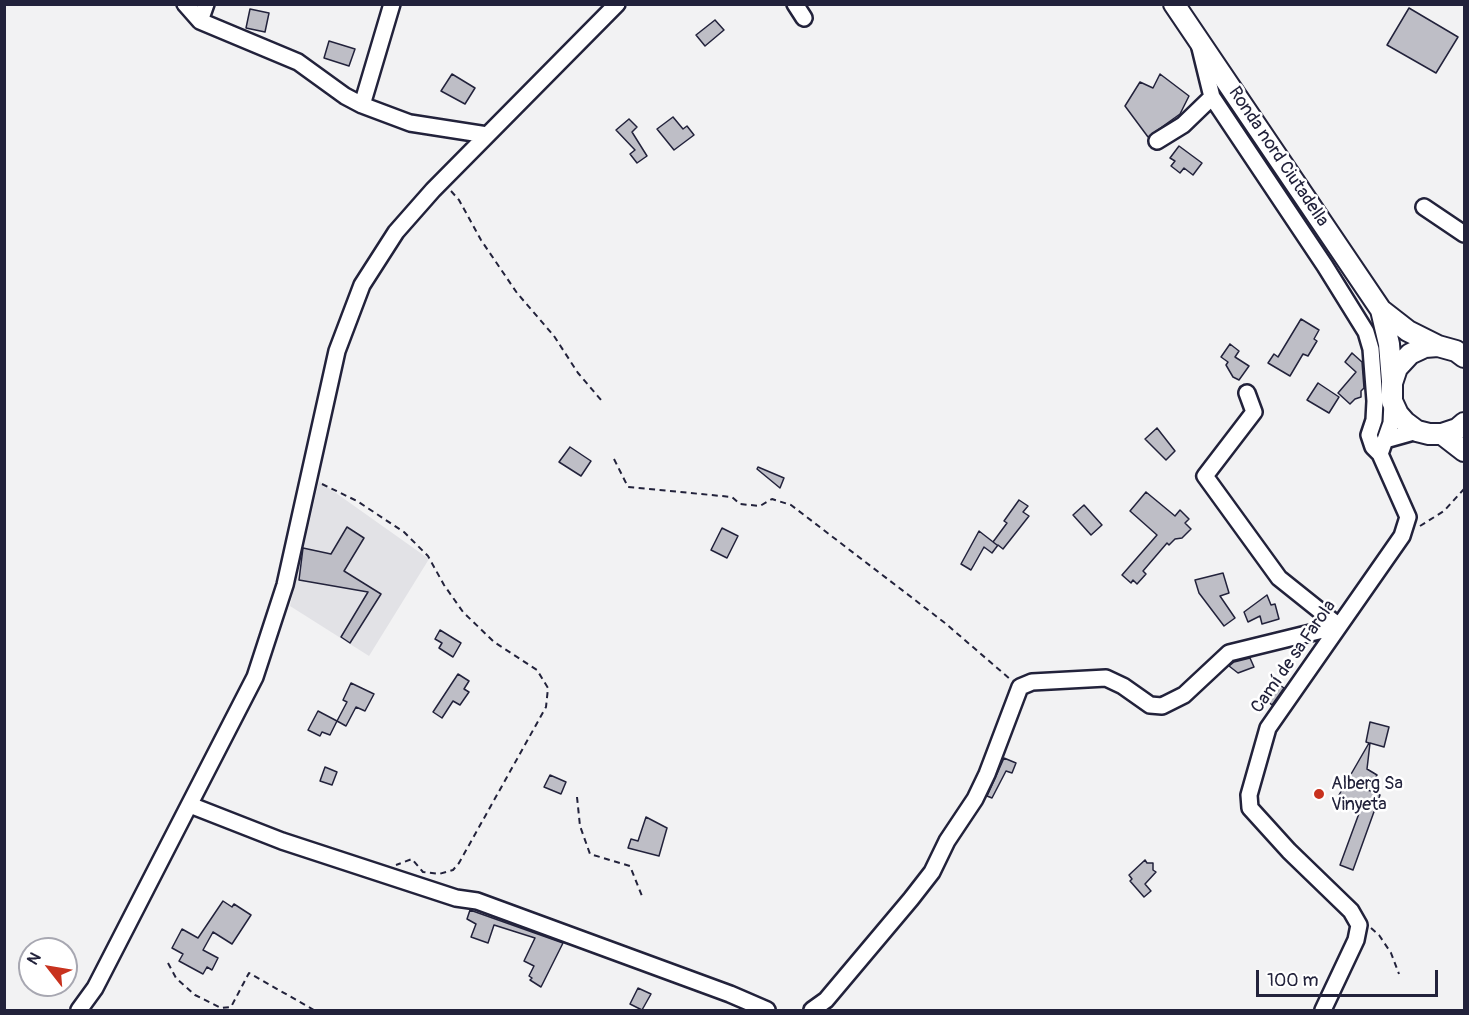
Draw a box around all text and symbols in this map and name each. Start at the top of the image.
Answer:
street label: Ronda nord Ciutadella [1223,83,1333,231]
street label: Camí de sa Farola [1247,596,1341,718]
place label: Alberg Sa Vinyeta [1331,773,1403,816]
marker: Alberg Sa Vinyeta [1312,787,1326,801]
north arrow [18,937,78,997]
text: N [23,949,46,969]
scale bar [1259,958,1440,996]
text: 100 m [1267,969,1319,992]

